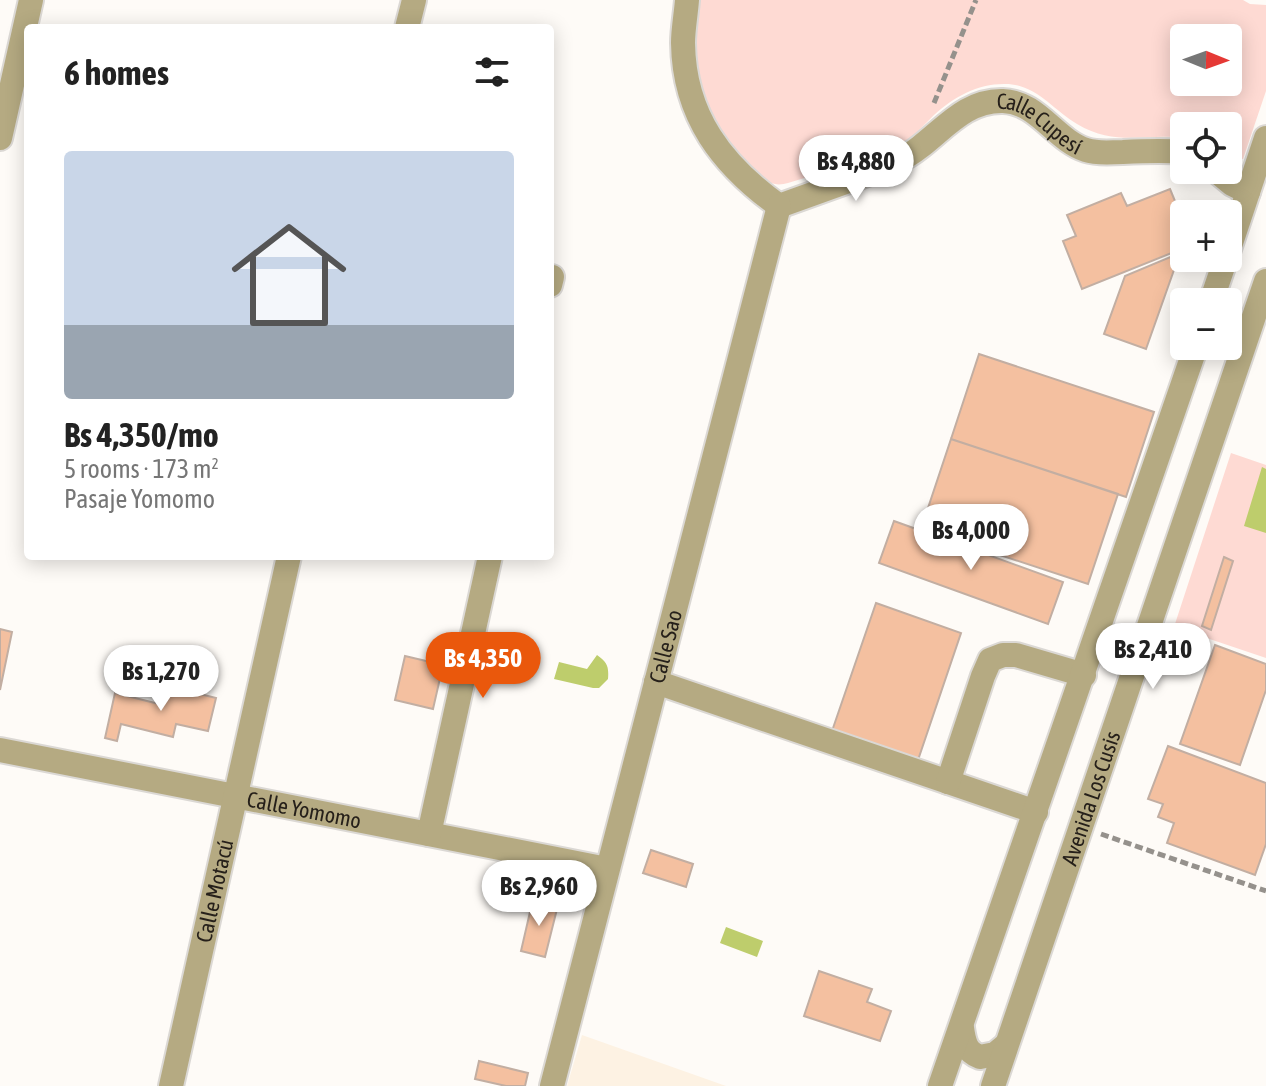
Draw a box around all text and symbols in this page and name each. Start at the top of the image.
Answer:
north arrow [1170,24,1242,96]
map controls [1170,24,1242,360]
icon: filters [470,50,514,94]
text: 6 homes [64,53,169,92]
street label: Calle Cupesí [997,88,1086,160]
button: locate [1170,112,1242,184]
pin: Bs 4,880 [773,135,939,203]
text: Bs 4,880 [817,146,895,176]
button: + [1170,200,1242,272]
icon: home [217,203,361,347]
button: − [1170,288,1242,360]
text: Bs 4,350/mo [64,415,219,454]
text: 5 rooms · 173 m² [64,454,219,484]
text: Pasaje Yomomo [64,484,215,514]
pin: Bs 4,000 [888,504,1054,572]
text: Bs 4,000 [932,515,1010,545]
street label: Calle Sao [644,607,687,686]
pin: Bs 2,410 [1070,623,1236,691]
pin: Bs 4,350 [400,632,566,700]
text: Bs 2,410 [1114,634,1192,664]
text: Bs 4,350 [444,643,522,673]
pin: Bs 1,270 [78,645,244,713]
text: Bs 1,270 [122,656,200,686]
street label: Avenida Los Cusis [1056,727,1125,869]
street label: Calle Yomomo [245,786,364,834]
street label: Calle Motacú [190,837,239,945]
pin: Bs 2,960 [456,860,622,928]
text: Bs 2,960 [500,871,578,901]

